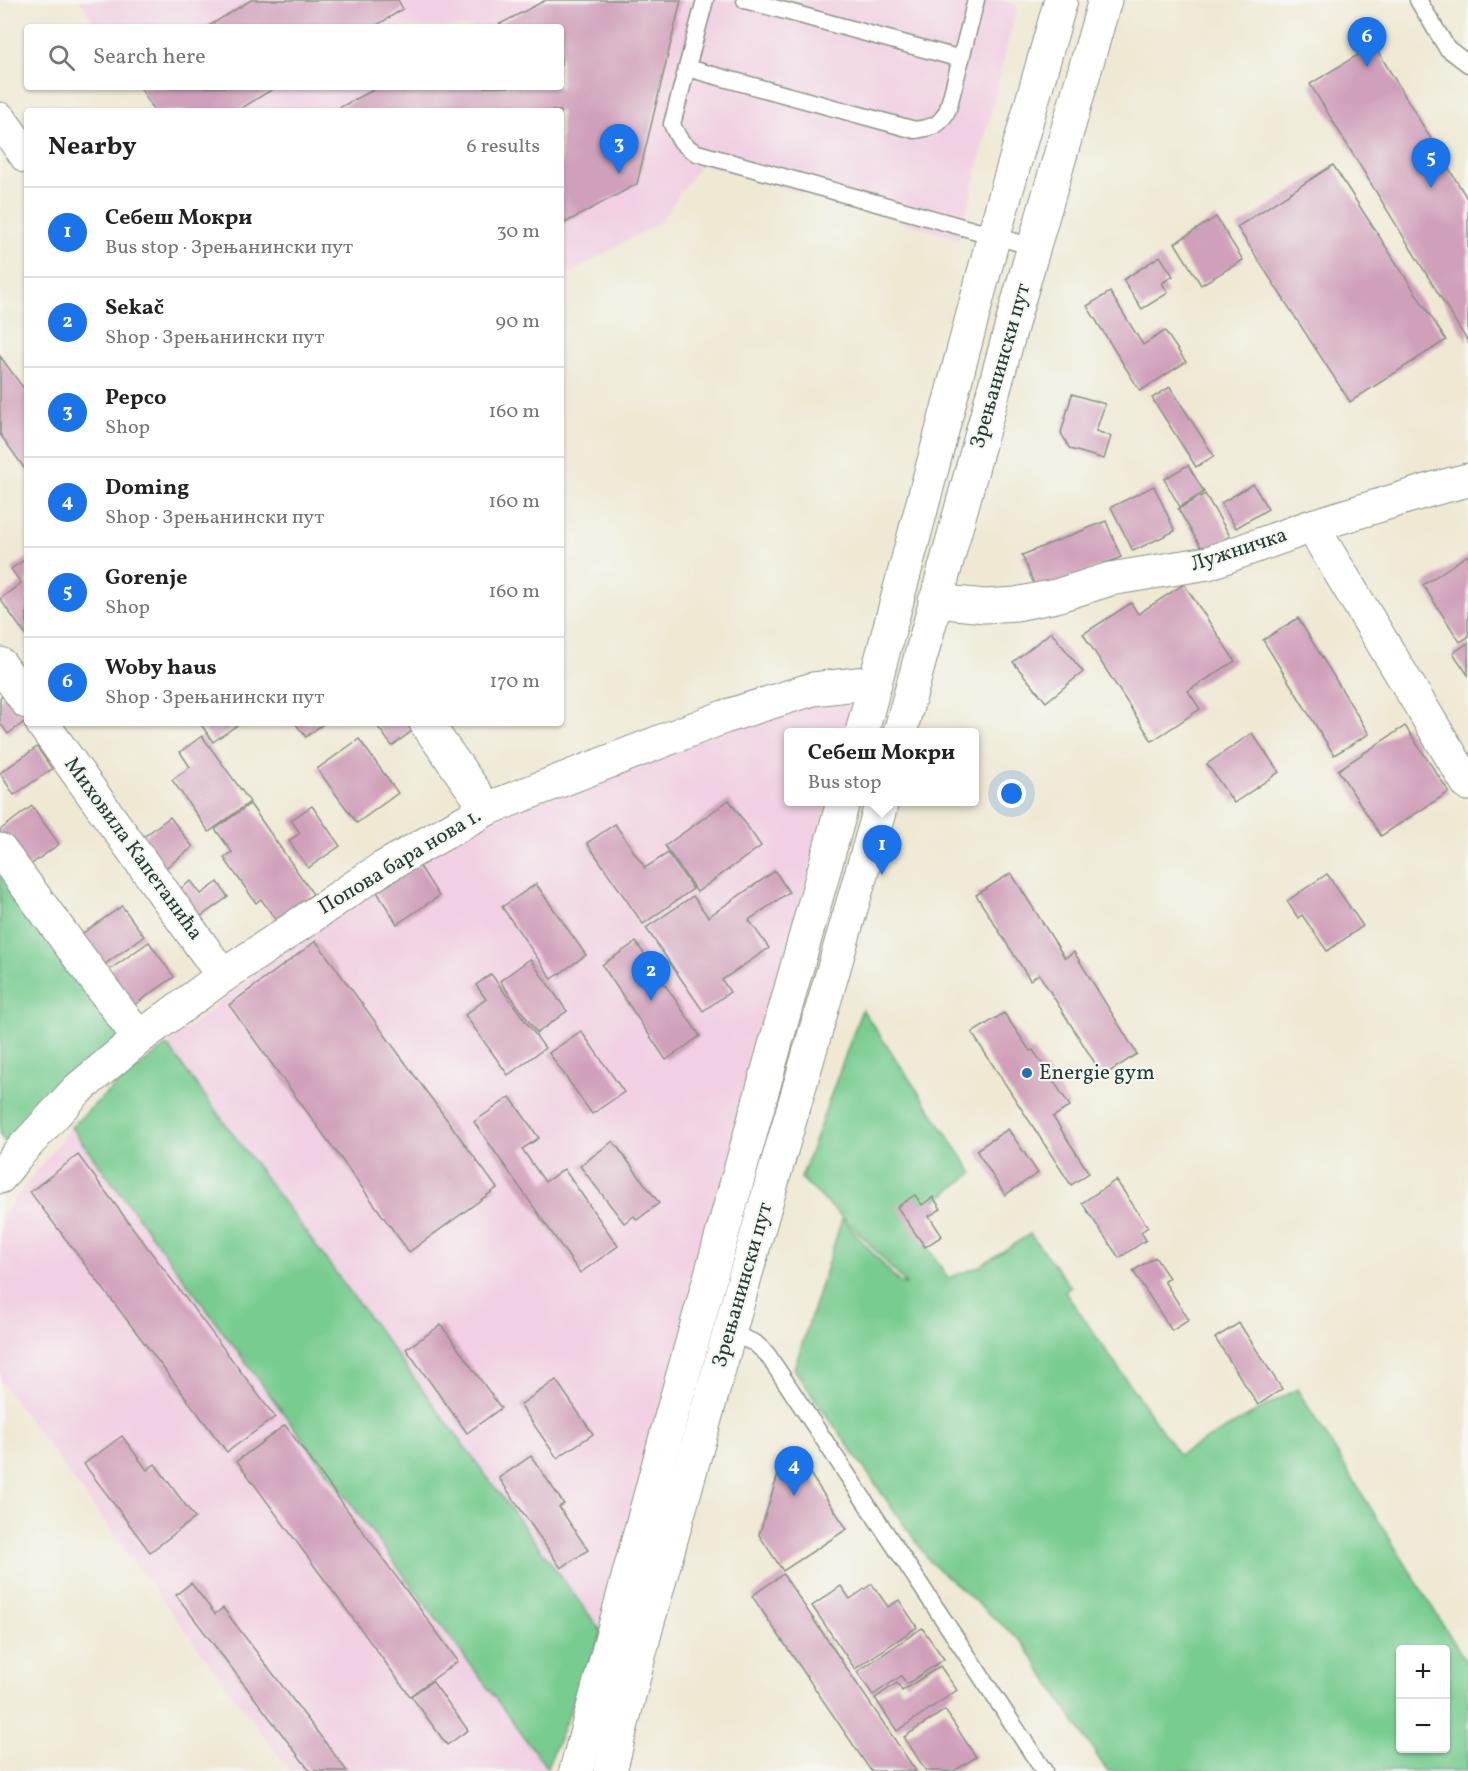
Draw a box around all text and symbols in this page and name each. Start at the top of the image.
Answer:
pin: 6 [1348,17,1386,67]
search box [24,24,564,90]
icon: search [45,41,78,74]
text: Search here [93,42,206,73]
pin: 3 [600,124,638,174]
text: Nearby [48,129,137,165]
text: 6 results [467,133,540,161]
pin: 5 [1412,138,1450,188]
text: Себеш Мокри [105,203,252,234]
text: 1 [63,218,72,246]
text: 30 m [496,218,540,246]
text: Bus stop · Зрењанински пут [105,234,353,262]
street label: Зрењанински пут [964,280,1039,452]
text: Sekač [105,293,164,324]
text: 2 [62,308,73,336]
text: 90 m [496,308,540,336]
text: Shop · Зрењанински пут [105,324,324,352]
text: Pepco [105,383,167,414]
text: 3 [62,398,73,426]
text: 160 m [488,398,540,426]
text: Shop [105,414,150,442]
text: Doming [105,473,189,504]
text: 4 [61,488,74,516]
text: 160 m [488,488,540,516]
text: Shop · Зрењанински пут [105,504,324,532]
street label: Лужничка [1187,521,1291,579]
text: Gorenje [105,563,187,594]
text: 5 [63,578,72,606]
text: 160 m [488,578,540,606]
text: Shop [105,594,150,622]
text: Woby haus [105,653,217,684]
text: 6 [62,668,73,696]
text: 170 m [490,668,540,696]
text: Shop · Зрењанински пут [105,684,324,712]
popup [784,728,979,806]
text: Себеш Мокри [808,738,955,769]
street label: Миховила Капетанића [57,752,209,946]
text: Bus stop [808,769,882,797]
your location [997,779,1026,808]
street label: Попова бара нова 1. [313,802,487,922]
pin: 1 [862,826,902,875]
pin: 2 [632,952,670,1001]
place label: Energie gym [1039,1059,1155,1088]
marker: Energie gym [1020,1066,1034,1080]
street label: Зрењанински пут [706,1199,781,1371]
pin: 4 [774,1446,814,1496]
map controls [1396,1645,1450,1753]
button: + [1396,1645,1450,1699]
button: − [1396,1699,1450,1753]

